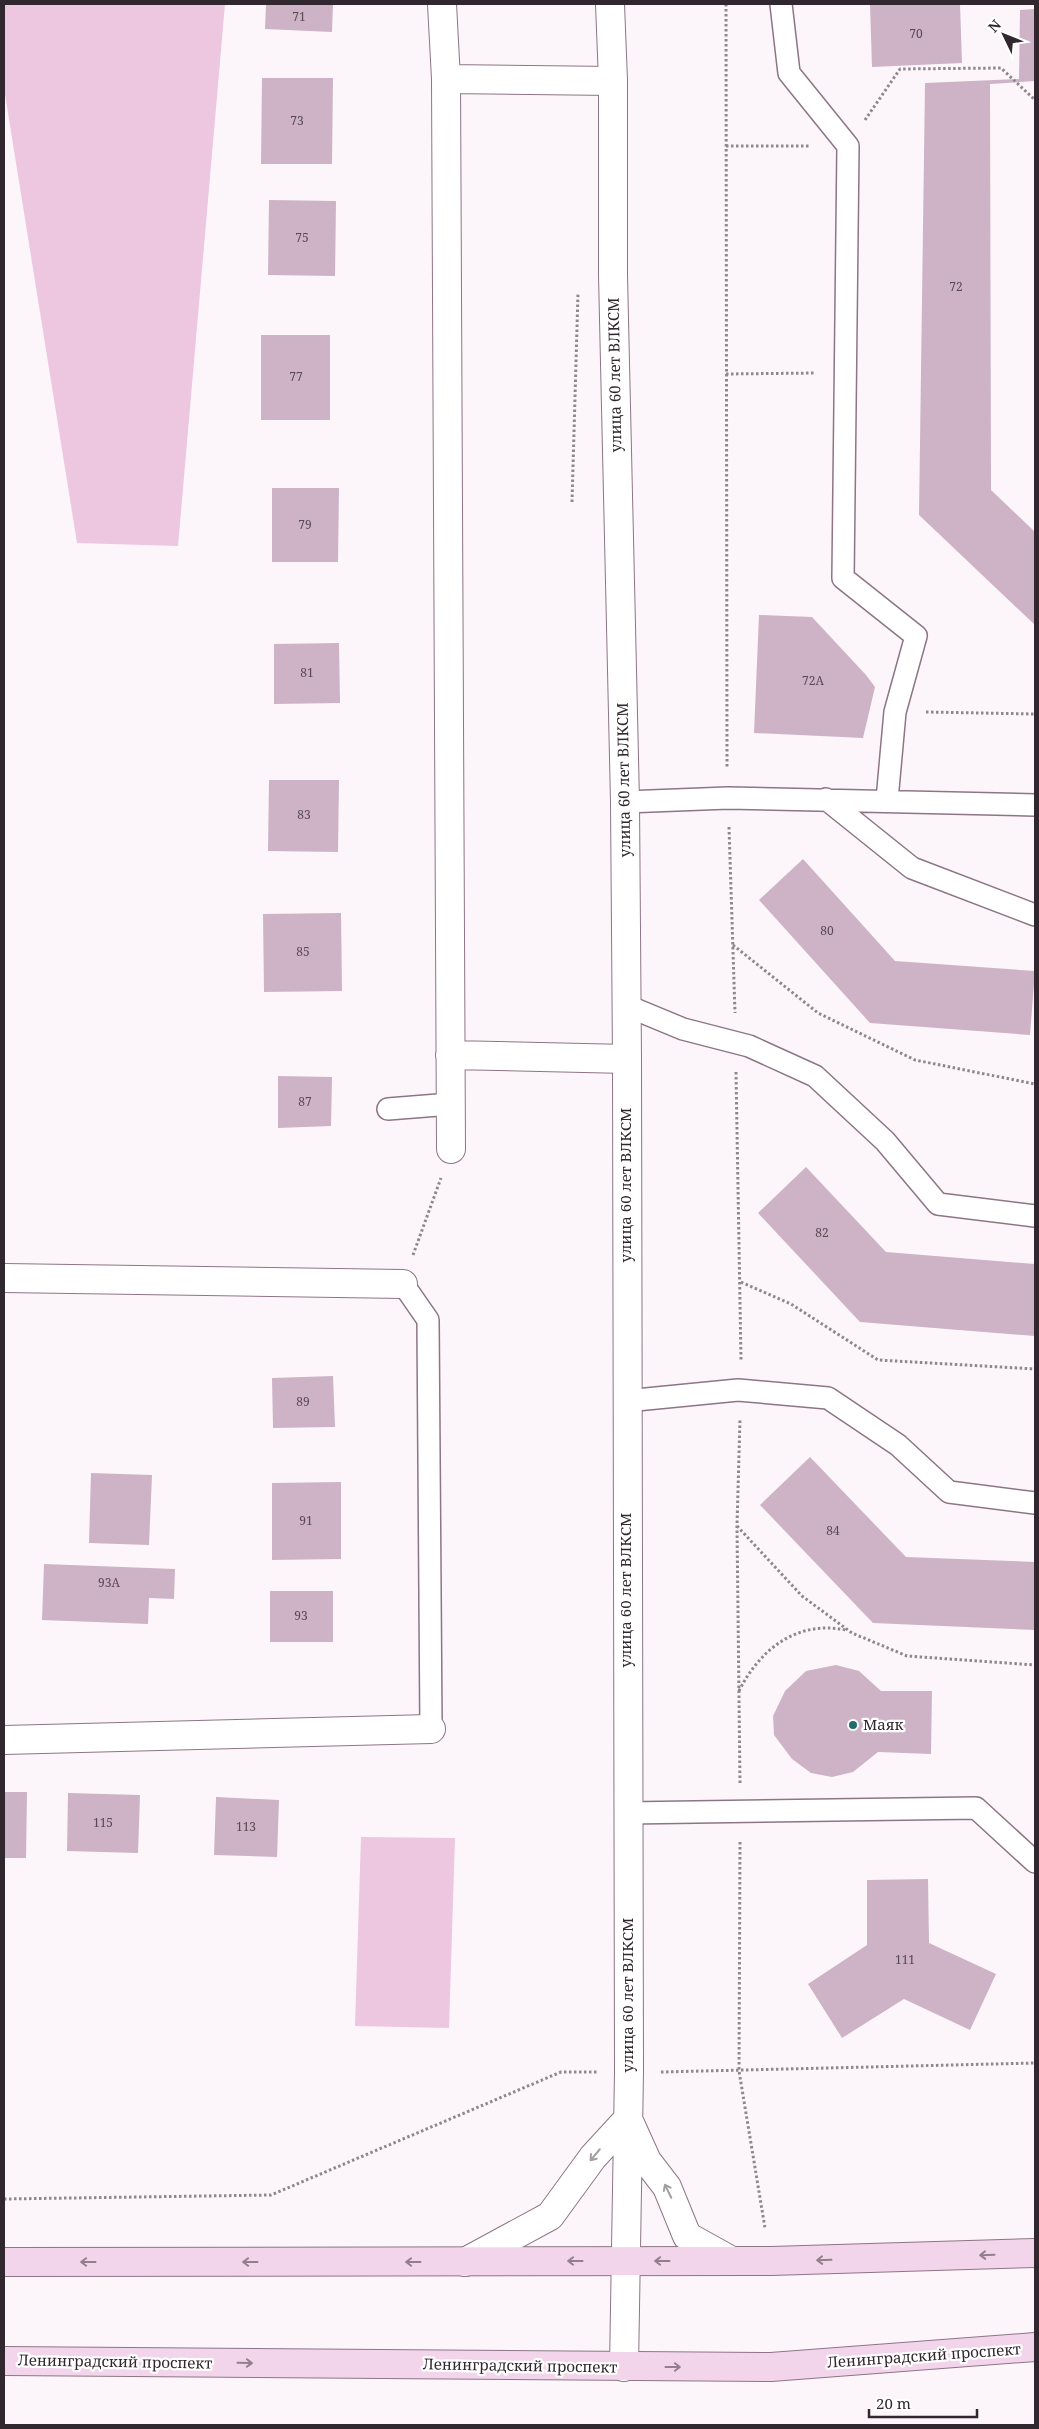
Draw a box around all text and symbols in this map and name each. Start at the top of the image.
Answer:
house number: 71 [292,8,306,25]
north arrow [979,10,1029,60]
text: N [983,15,1005,36]
house number: 70 [909,25,923,42]
house number: 73 [290,112,304,129]
house number: 75 [295,229,309,246]
house number: 72 [949,278,963,295]
street label: улица 60 лет ВЛКСМ [603,297,625,453]
house number: 77 [289,368,303,385]
house number: 79 [298,516,312,533]
house number: 81 [300,664,314,681]
house number: 72А [802,672,824,689]
street label: улица 60 лет ВЛКСМ [612,702,634,858]
house number: 83 [297,806,311,823]
house number: 80 [820,922,834,939]
house number: 85 [296,943,310,960]
house number: 87 [298,1093,312,1110]
street label: улица 60 лет ВЛКСМ [615,1108,635,1262]
house number: 82 [815,1224,829,1241]
house number: 89 [296,1393,310,1410]
house number: 91 [299,1512,313,1529]
street label: улица 60 лет ВЛКСМ [615,1513,635,1667]
house number: 84 [826,1522,840,1539]
house number: 93А [98,1574,120,1591]
house number: 93 [294,1607,308,1624]
place label: Маяк [863,1714,903,1734]
marker: Маяк [847,1719,859,1731]
house number: 115 [93,1814,113,1831]
house number: 113 [236,1818,256,1835]
street label: улица 60 лет ВЛКСМ [617,1918,637,2072]
house number: 111 [895,1951,915,1968]
one-way arrow [590,2148,601,2161]
one-way arrow [662,2184,672,2199]
one-way arrow [979,2250,995,2259]
one-way arrow [816,2255,832,2264]
one-way arrow [568,2256,584,2266]
one-way arrow [654,2256,670,2266]
one-way arrow [80,2257,96,2267]
one-way arrow [243,2257,259,2267]
one-way arrow [405,2257,422,2267]
street label: Ленинградский проспект [826,2338,1022,2372]
street label: Ленинградский проспект [18,2349,212,2373]
street label: Ленинградский проспект [423,2353,617,2377]
one-way arrow [236,2358,253,2368]
one-way arrow [664,2362,681,2372]
scale bar [869,2386,976,2418]
text: 20 m [876,2393,911,2413]

